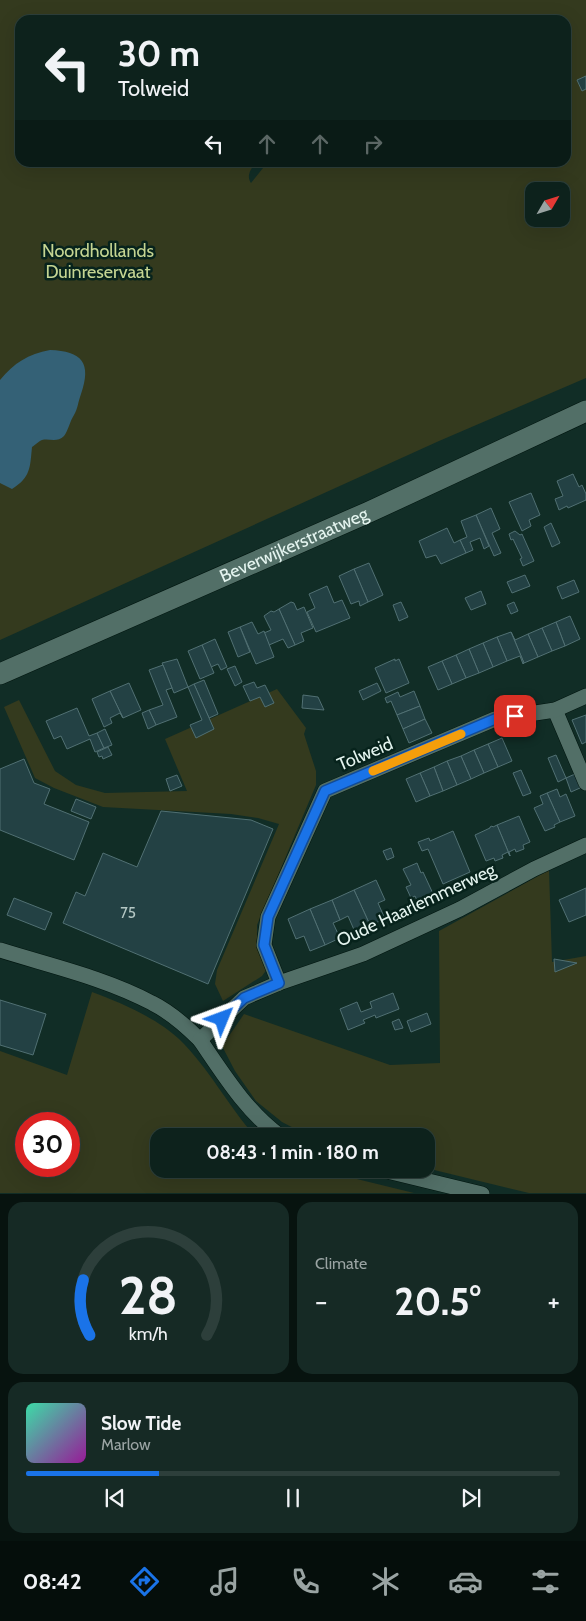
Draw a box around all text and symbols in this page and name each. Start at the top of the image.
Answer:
text: 30 m [118,32,200,75]
icon: left [35,35,100,100]
text: Tolweid [118,75,189,102]
icon: left [200,130,228,158]
icon: ahead [253,130,281,158]
icon: ahead [306,130,334,158]
icon: right [359,130,387,158]
north arrow [525,182,570,228]
map controls [525,182,570,227]
park label: Noordhollands Duinreservaat [42,240,154,283]
street label: Beverwijkerstraatweg [216,502,373,587]
pin [494,695,536,737]
icon: arrive [501,702,529,730]
street label: Tolweid [334,733,396,775]
street label: Oude Haarlemmerweg [333,858,500,952]
house number: 75 [120,904,136,922]
position arrow [195,992,247,1044]
speed limit sign: 30 [15,1112,80,1177]
text: 08:43 · 1 min · 180 m [206,1141,379,1164]
text: Climate [315,1254,367,1273]
text: 28 [119,1264,178,1327]
text: 20.5° [394,1278,481,1325]
text: − [315,1284,327,1318]
text: + [548,1284,560,1318]
text: km/h [129,1323,168,1344]
text: Slow Tide [101,1412,181,1435]
text: Marlow [101,1435,151,1454]
icon: previous [101,1484,129,1512]
icon: pause [279,1484,307,1512]
icon: next [457,1484,485,1512]
icon: directions [127,1564,162,1599]
icon: music [207,1564,242,1599]
icon: phone [288,1564,323,1599]
icon: climate [368,1564,403,1599]
icon: car [448,1564,483,1599]
icon: filters [528,1564,563,1599]
text: 08:42 [23,1568,82,1595]

